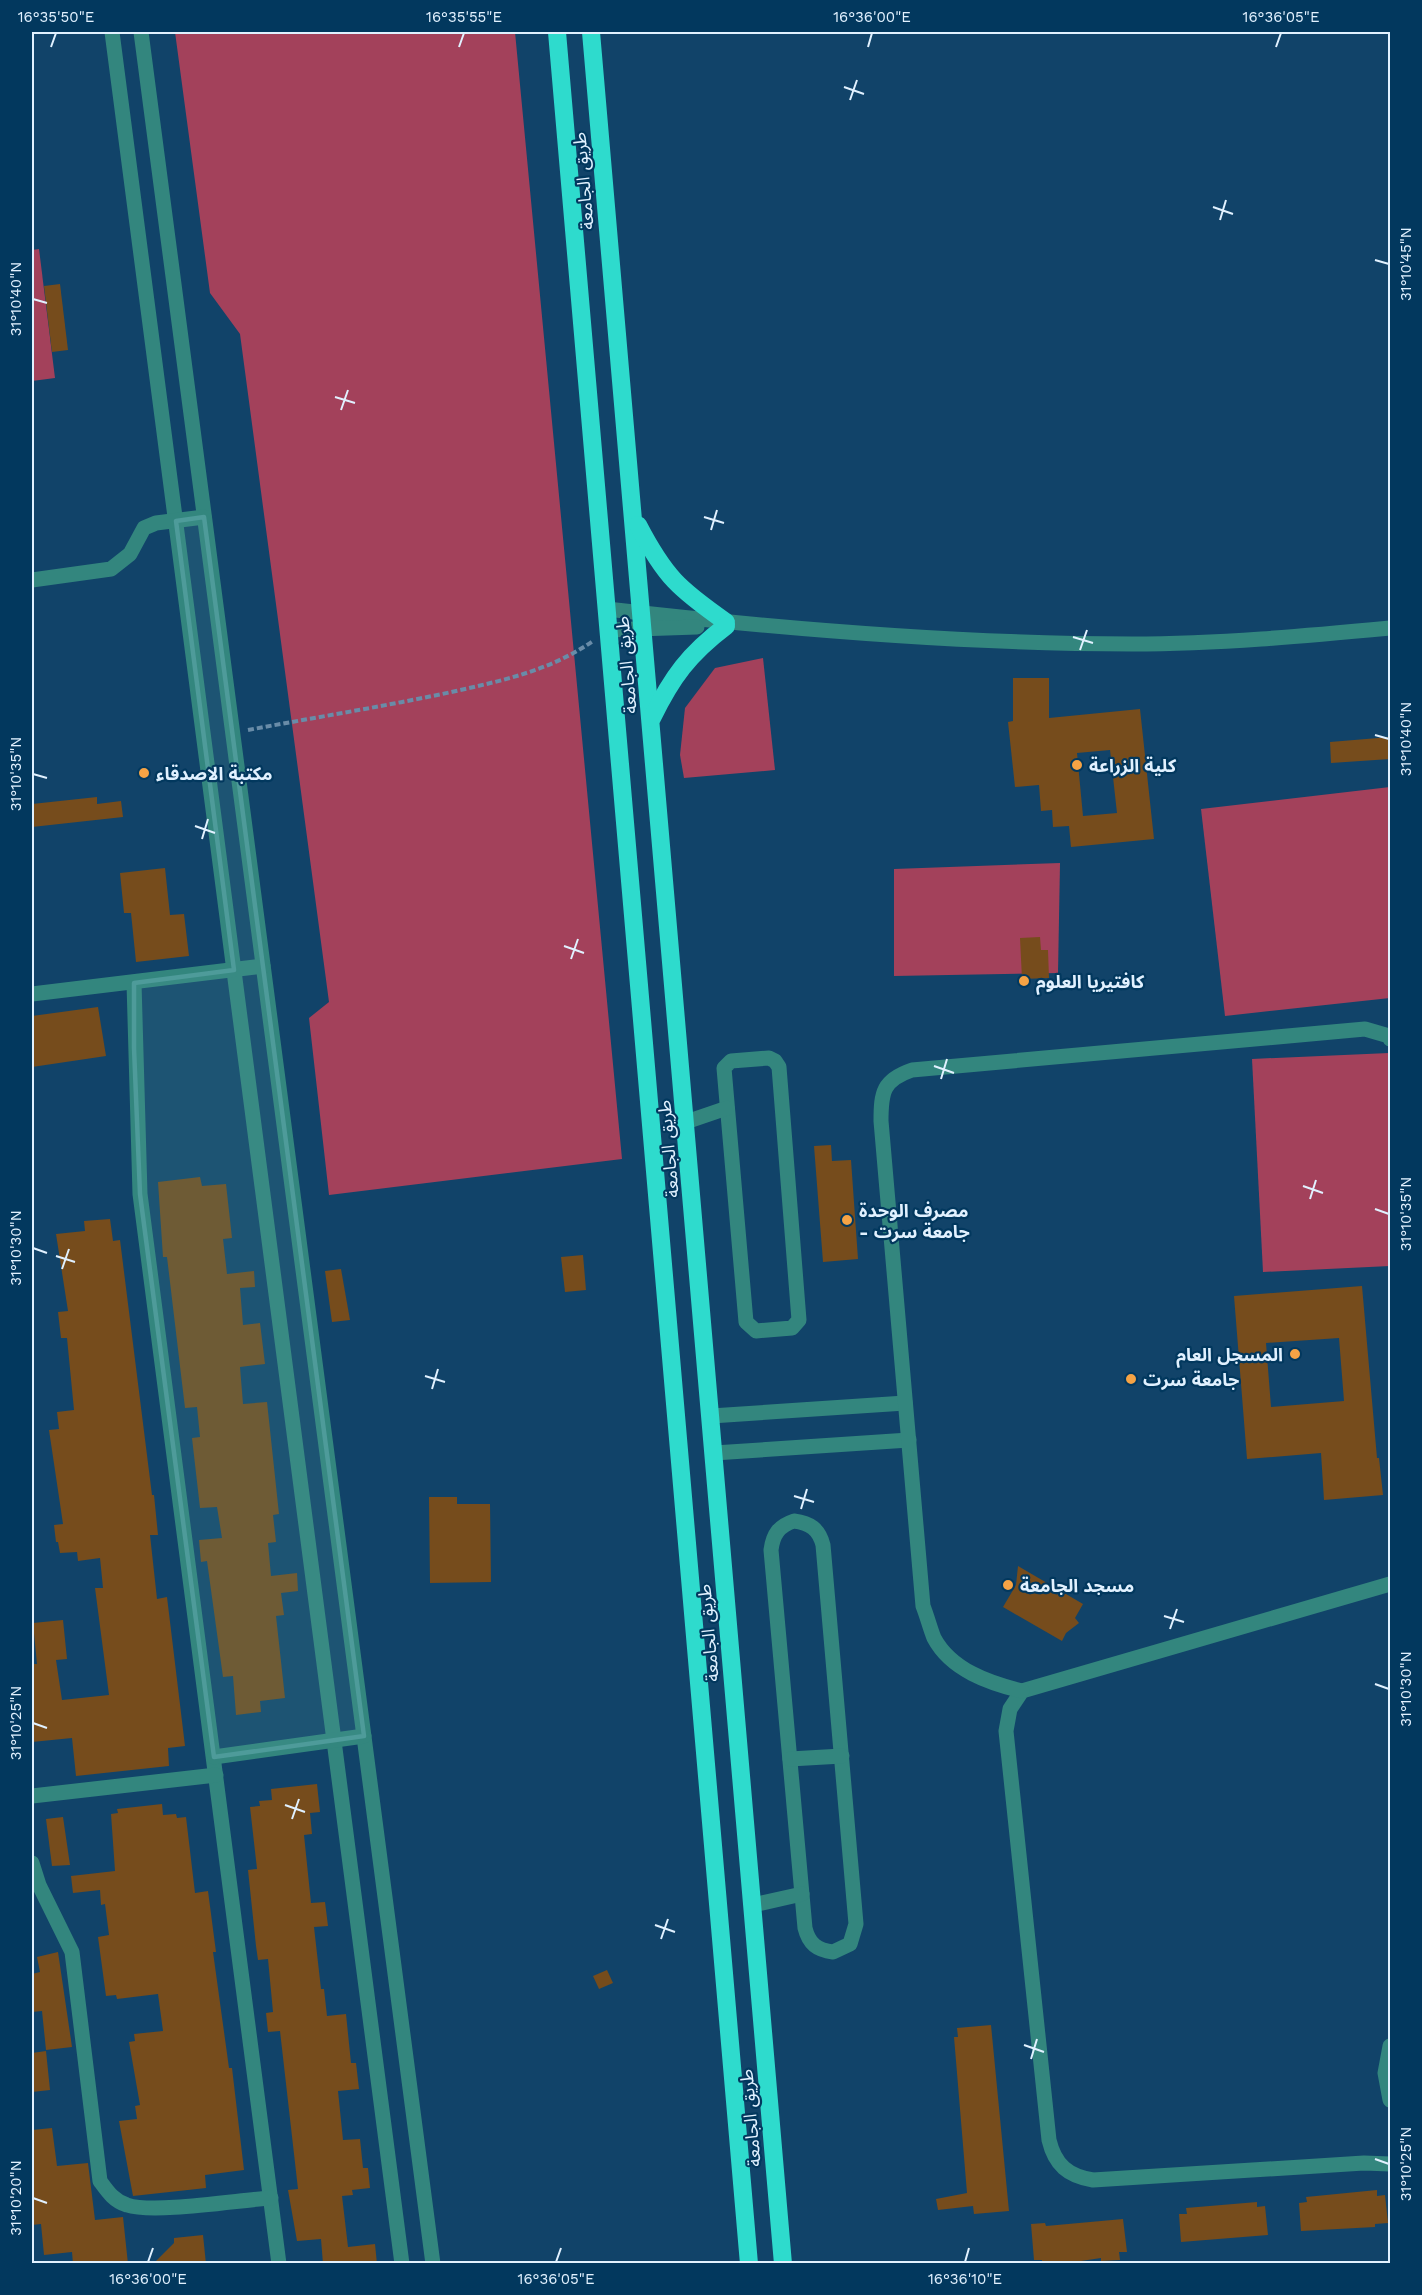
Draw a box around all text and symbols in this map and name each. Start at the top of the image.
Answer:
text: 16°35'50"E [18,8,94,26]
text: 16°35'55"E [426,8,502,26]
text: 16°36'00"E [833,8,911,26]
text: 16°36'05"E [1243,8,1319,26]
street label: طريق الجامعة [568,131,599,231]
text: 31°10'45"N [1397,227,1415,301]
text: 31°10'40"N [7,262,25,336]
street label: طريق الجامعة [611,615,642,715]
text: 31°10'40"N [1397,702,1415,776]
text: 31°10'35"N [7,737,25,811]
place label: كلية الزراعة [1089,755,1177,777]
marker: كلية الزراعة [1070,758,1084,772]
place label: مكتبة الاصدقاء [156,763,272,784]
marker: مكتبة الاصدقاء [137,766,151,780]
place label: كافتيريا العلوم [1036,971,1145,995]
marker: كافتيريا العلوم [1017,974,1031,988]
street label: طريق الجامعة [653,1099,684,1199]
text: 31°10'35"N [1397,1177,1415,1251]
place label: مصرف الوحدة - جامعة سرت [859,1200,970,1243]
text: 31°10'30"N [7,1210,25,1286]
marker: مصرف الوحدة - جامعة سرت [840,1213,854,1227]
place label: المسجل العام [1176,1344,1283,1368]
marker: المسجل العام [1288,1347,1302,1361]
place label: جامعة سرت [1143,1369,1239,1391]
marker: جامعة سرت [1124,1372,1138,1386]
place label: مسجد الجامعة [1020,1575,1134,1596]
marker: مسجد الجامعة [1001,1578,1015,1592]
street label: طريق الجامعة [693,1583,724,1683]
text: 31°10'30"N [1397,1651,1415,1727]
text: 31°10'25"N [7,1686,25,1760]
street label: طريق الجامعة [735,2068,766,2168]
text: 31°10'25"N [1397,2127,1415,2201]
text: 31°10'20"N [7,2160,25,2236]
text: 16°36'00"E [109,2270,187,2288]
text: 16°36'05"E [518,2270,594,2288]
text: 16°36'10"E [928,2270,1002,2288]

